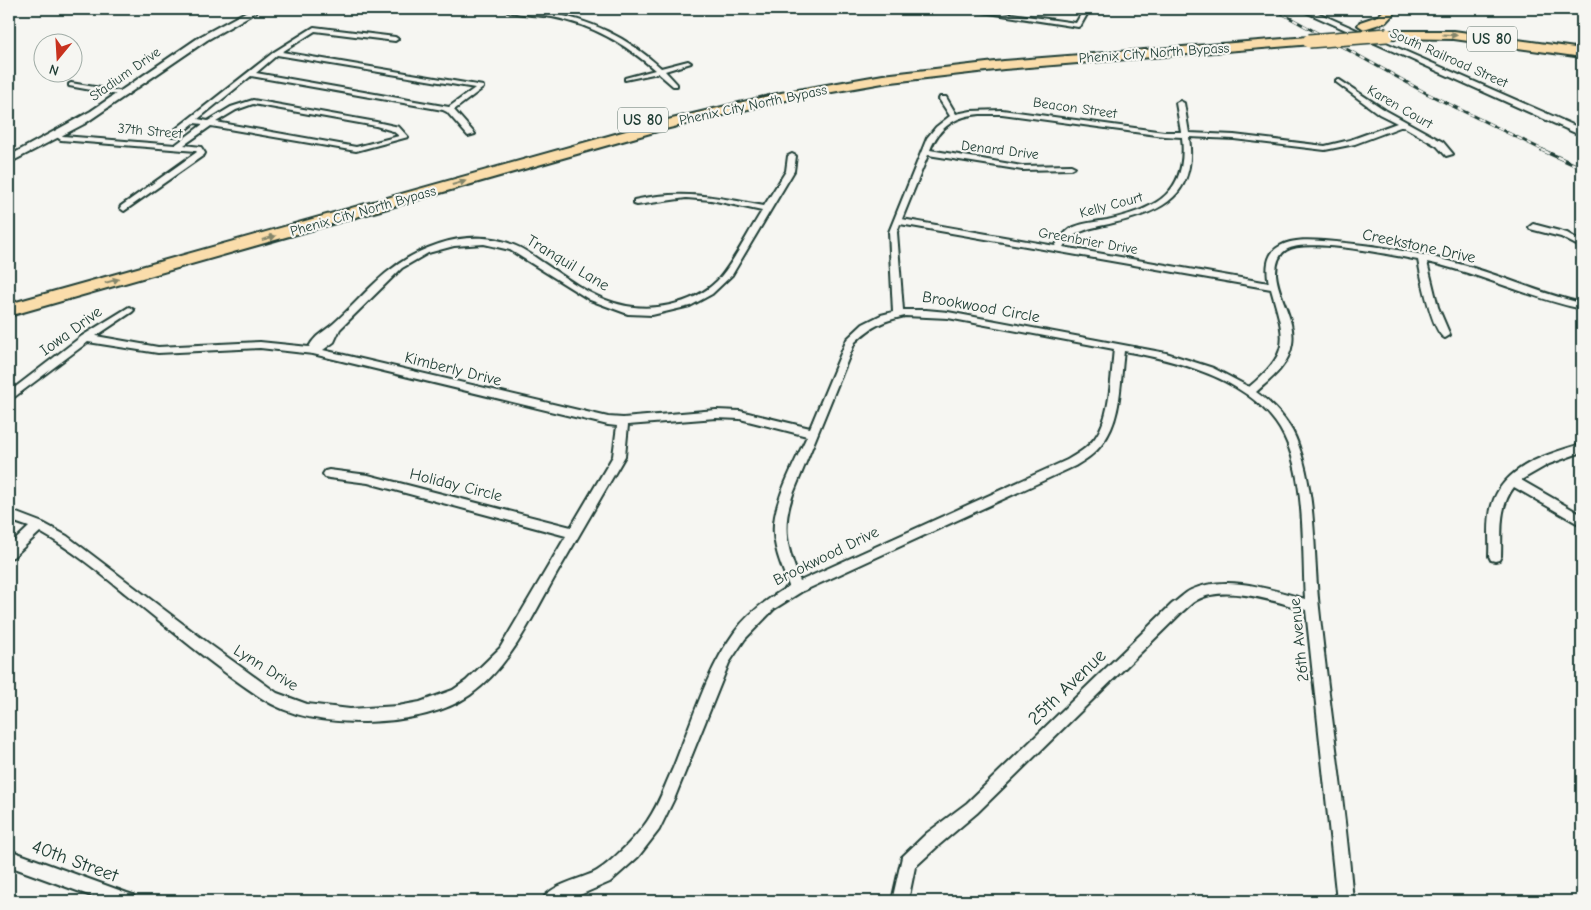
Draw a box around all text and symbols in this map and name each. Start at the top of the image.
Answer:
street label: South Railroad Street [1387,24,1511,92]
road number: US 80 [1467,26,1517,52]
one-way arrow [1442,31,1458,39]
north arrow [32,32,82,82]
street label: Phenix City North Bypass [1078,39,1230,67]
street label: Stadium Drive [86,43,164,105]
text: N [47,60,61,79]
street label: Phenix City North Bypass [677,81,829,129]
street label: Karen Court [1364,82,1437,133]
street label: Beacon Street [1032,94,1119,122]
road number: US 80 [618,108,668,132]
street label: 37th Street [117,120,184,142]
street label: Denard Drive [960,137,1040,163]
one-way arrow [451,179,466,187]
street label: Phenix City North Bypass [288,182,438,240]
street label: Kelly Court [1078,188,1145,222]
street label: Greenbrier Drive [1037,224,1139,258]
street label: Creekstone Drive [1361,225,1477,267]
street label: Tranquil Lane [523,231,613,295]
one-way arrow [261,234,276,242]
one-way arrow [105,277,120,285]
street label: Brookwood Circle [921,288,1041,326]
street label: Iowa Drive [37,303,105,359]
street label: Kimberly Drive [403,348,503,390]
street label: Holiday Circle [408,465,504,505]
street label: Brookwood Drive [770,523,882,589]
street label: 26th Avenue [1286,597,1312,683]
street label: Lynn Drive [230,641,302,695]
street label: 25th Avenue [1023,644,1111,730]
street label: 40th Street [29,835,122,887]

